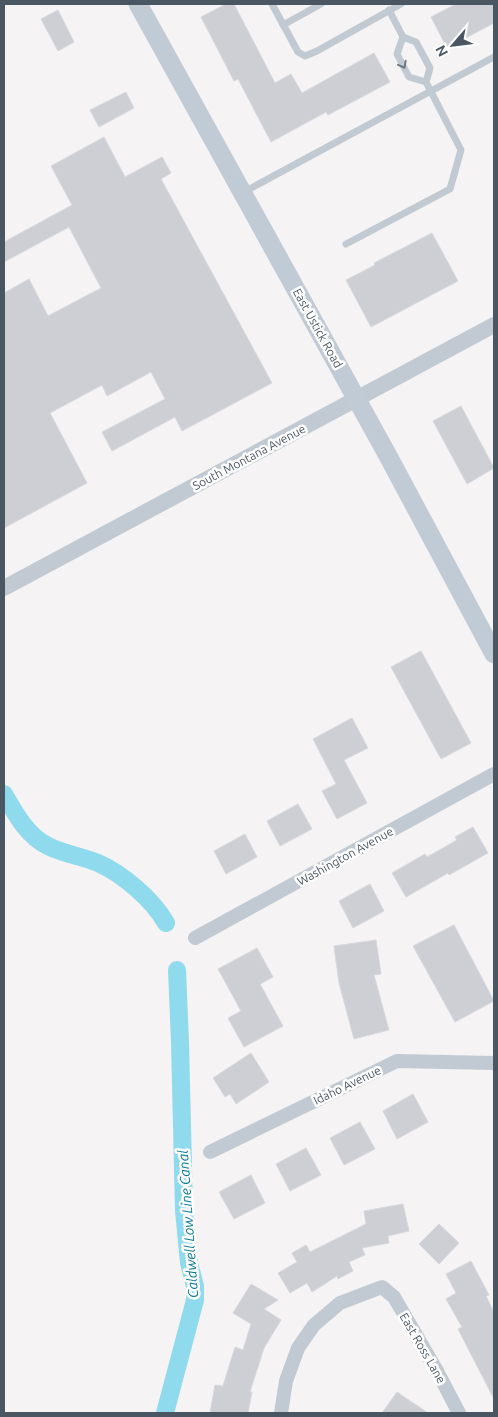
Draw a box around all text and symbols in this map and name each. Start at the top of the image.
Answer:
north arrow [428,20,478,70]
text: N [432,43,451,59]
one-way arrow [397,60,407,69]
street label: East Ustick Road [291,286,345,370]
street label: South Montana Avenue [190,422,308,492]
street label: Washington Avenue [295,824,395,888]
street label: Idaho Avenue [311,1063,383,1107]
water label: Caldwell Low Line Canal [175,1149,201,1299]
street label: East Ross Lane [398,1311,448,1385]

